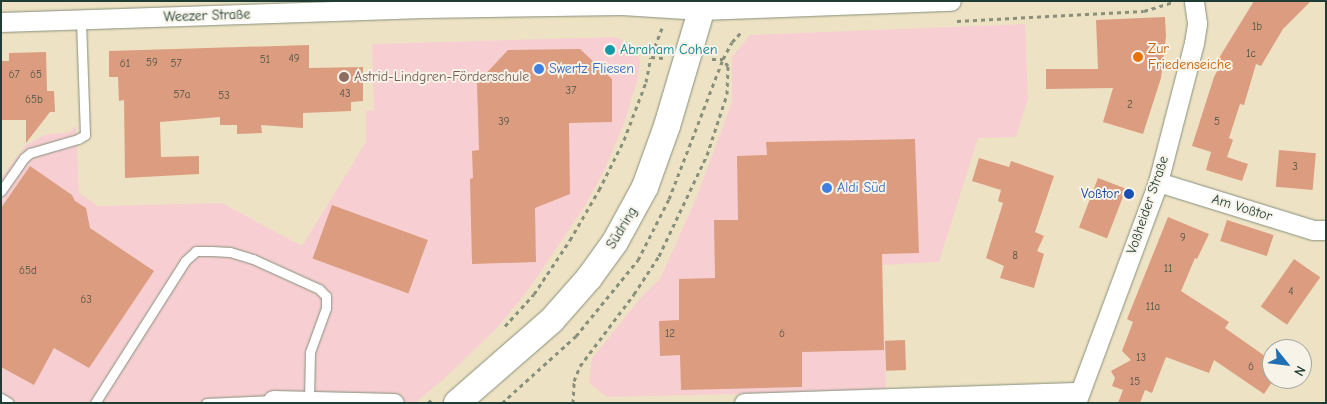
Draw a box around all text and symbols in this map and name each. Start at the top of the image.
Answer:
street label: Weezer Straße [163,6,251,26]
house number: 1b [1252,20,1262,34]
place label: Zur Friedenseiche [1148,41,1231,74]
place label: Abraham Cohen [620,42,717,58]
marker: Abraham Cohen [604,44,616,56]
house number: 1c [1246,47,1256,61]
marker: Zur Friedenseiche [1132,51,1144,63]
house number: 49 [288,52,300,66]
house number: 51 [260,53,270,67]
house number: 59 [146,56,158,70]
house number: 61 [120,57,130,71]
house number: 57 [170,57,182,71]
place label: Swertz Fliesen [549,61,634,77]
marker: Swertz Fliesen [533,63,545,75]
house number: 67 [8,68,20,82]
house number: 65 [30,68,42,82]
place label: Astrid-Lindgren-Förderschule [354,69,529,85]
marker: Astrid-Lindgren-Förderschule [338,71,350,83]
house number: 37 [566,84,576,98]
house number: 43 [340,87,350,101]
house number: 57a [174,88,190,102]
house number: 53 [218,89,230,103]
house number: 65b [25,93,43,107]
house number: 2 [1127,98,1133,112]
house number: 39 [498,115,510,129]
house number: 5 [1214,115,1220,129]
street label: Voßheider Straße [1123,154,1173,256]
house number: 3 [1292,160,1298,174]
place label: Aldi Süd [837,180,886,196]
marker: Aldi Süd [821,182,833,194]
place label: Voßtor [1081,186,1119,202]
marker: Voßtor [1123,188,1135,200]
street label: Am Voßtor [1210,191,1274,225]
street label: Südring [603,204,641,252]
house number: 9 [1180,231,1186,245]
house number: 8 [1012,249,1018,263]
house number: 11 [1164,262,1172,276]
house number: 65d [19,264,37,278]
house number: 4 [1288,285,1294,299]
house number: 63 [80,293,92,307]
house number: 11a [1146,300,1160,314]
house number: 12 [665,327,675,341]
house number: 6 [779,327,785,341]
north arrow [1262,339,1312,389]
house number: 13 [1136,351,1146,365]
house number: 6 [1248,360,1254,374]
text: N [1290,363,1309,379]
house number: 15 [1130,375,1140,389]

